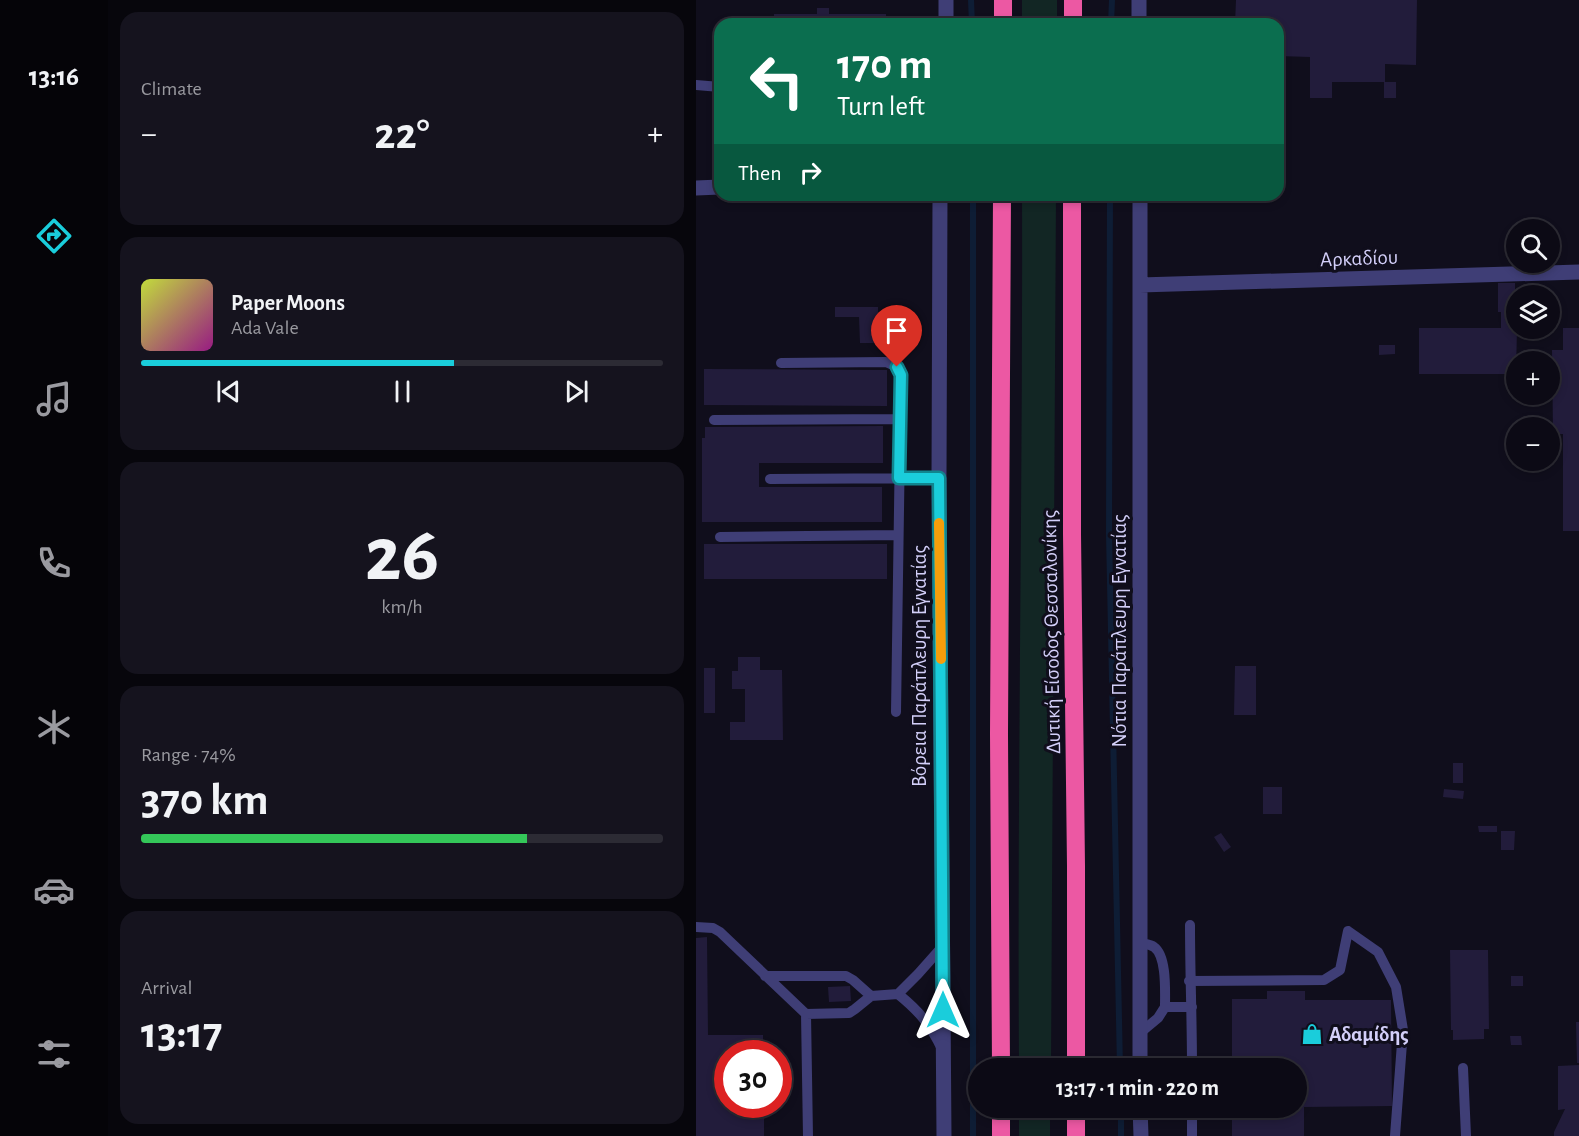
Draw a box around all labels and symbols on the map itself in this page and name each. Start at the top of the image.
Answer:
street label: Αρκαδίου [1320,247,1398,270]
pin [871,305,922,367]
street label: Δυτική Είσοδος Θεσσαλονίκης [1039,510,1064,754]
street label: Νότια Παράπλευρη Εγνατίας [1109,514,1130,748]
street label: Βόρεια Παράπλευρη Εγνατίας [909,545,930,787]
position arrow [911,978,975,1042]
shop icon: Αδαμίδης [1300,1022,1324,1046]
place label: Αδαμίδης [1329,1024,1409,1045]
speed limit sign: 30 [714,1040,792,1118]

